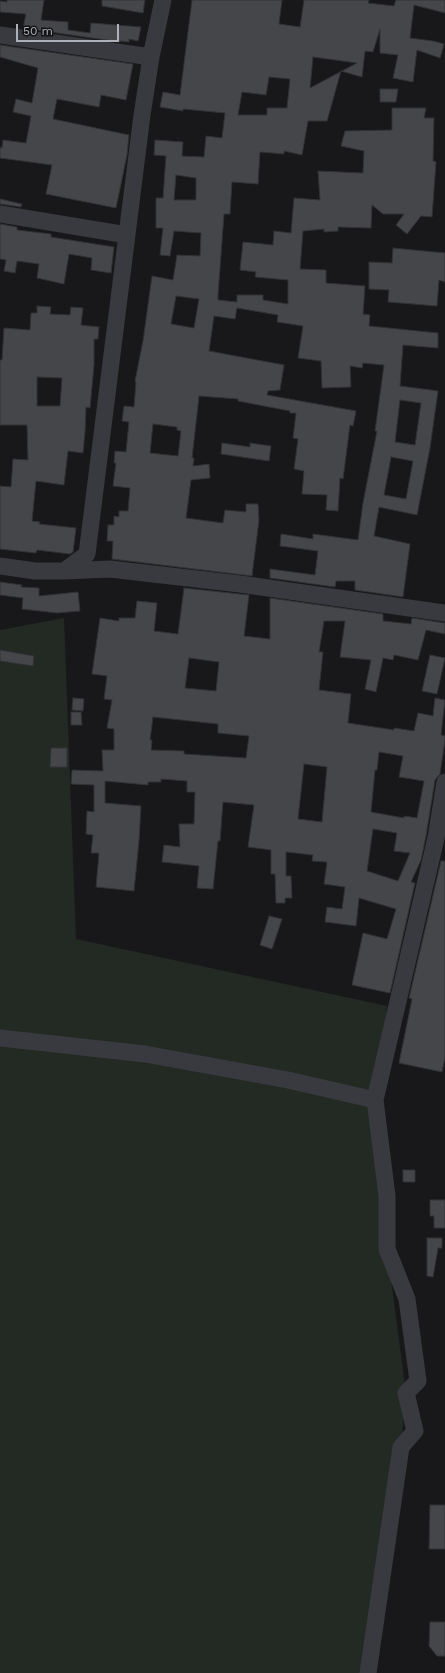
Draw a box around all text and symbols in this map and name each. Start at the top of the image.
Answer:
scale bar [18,16,121,42]
text: 50 m [23,24,53,38]

